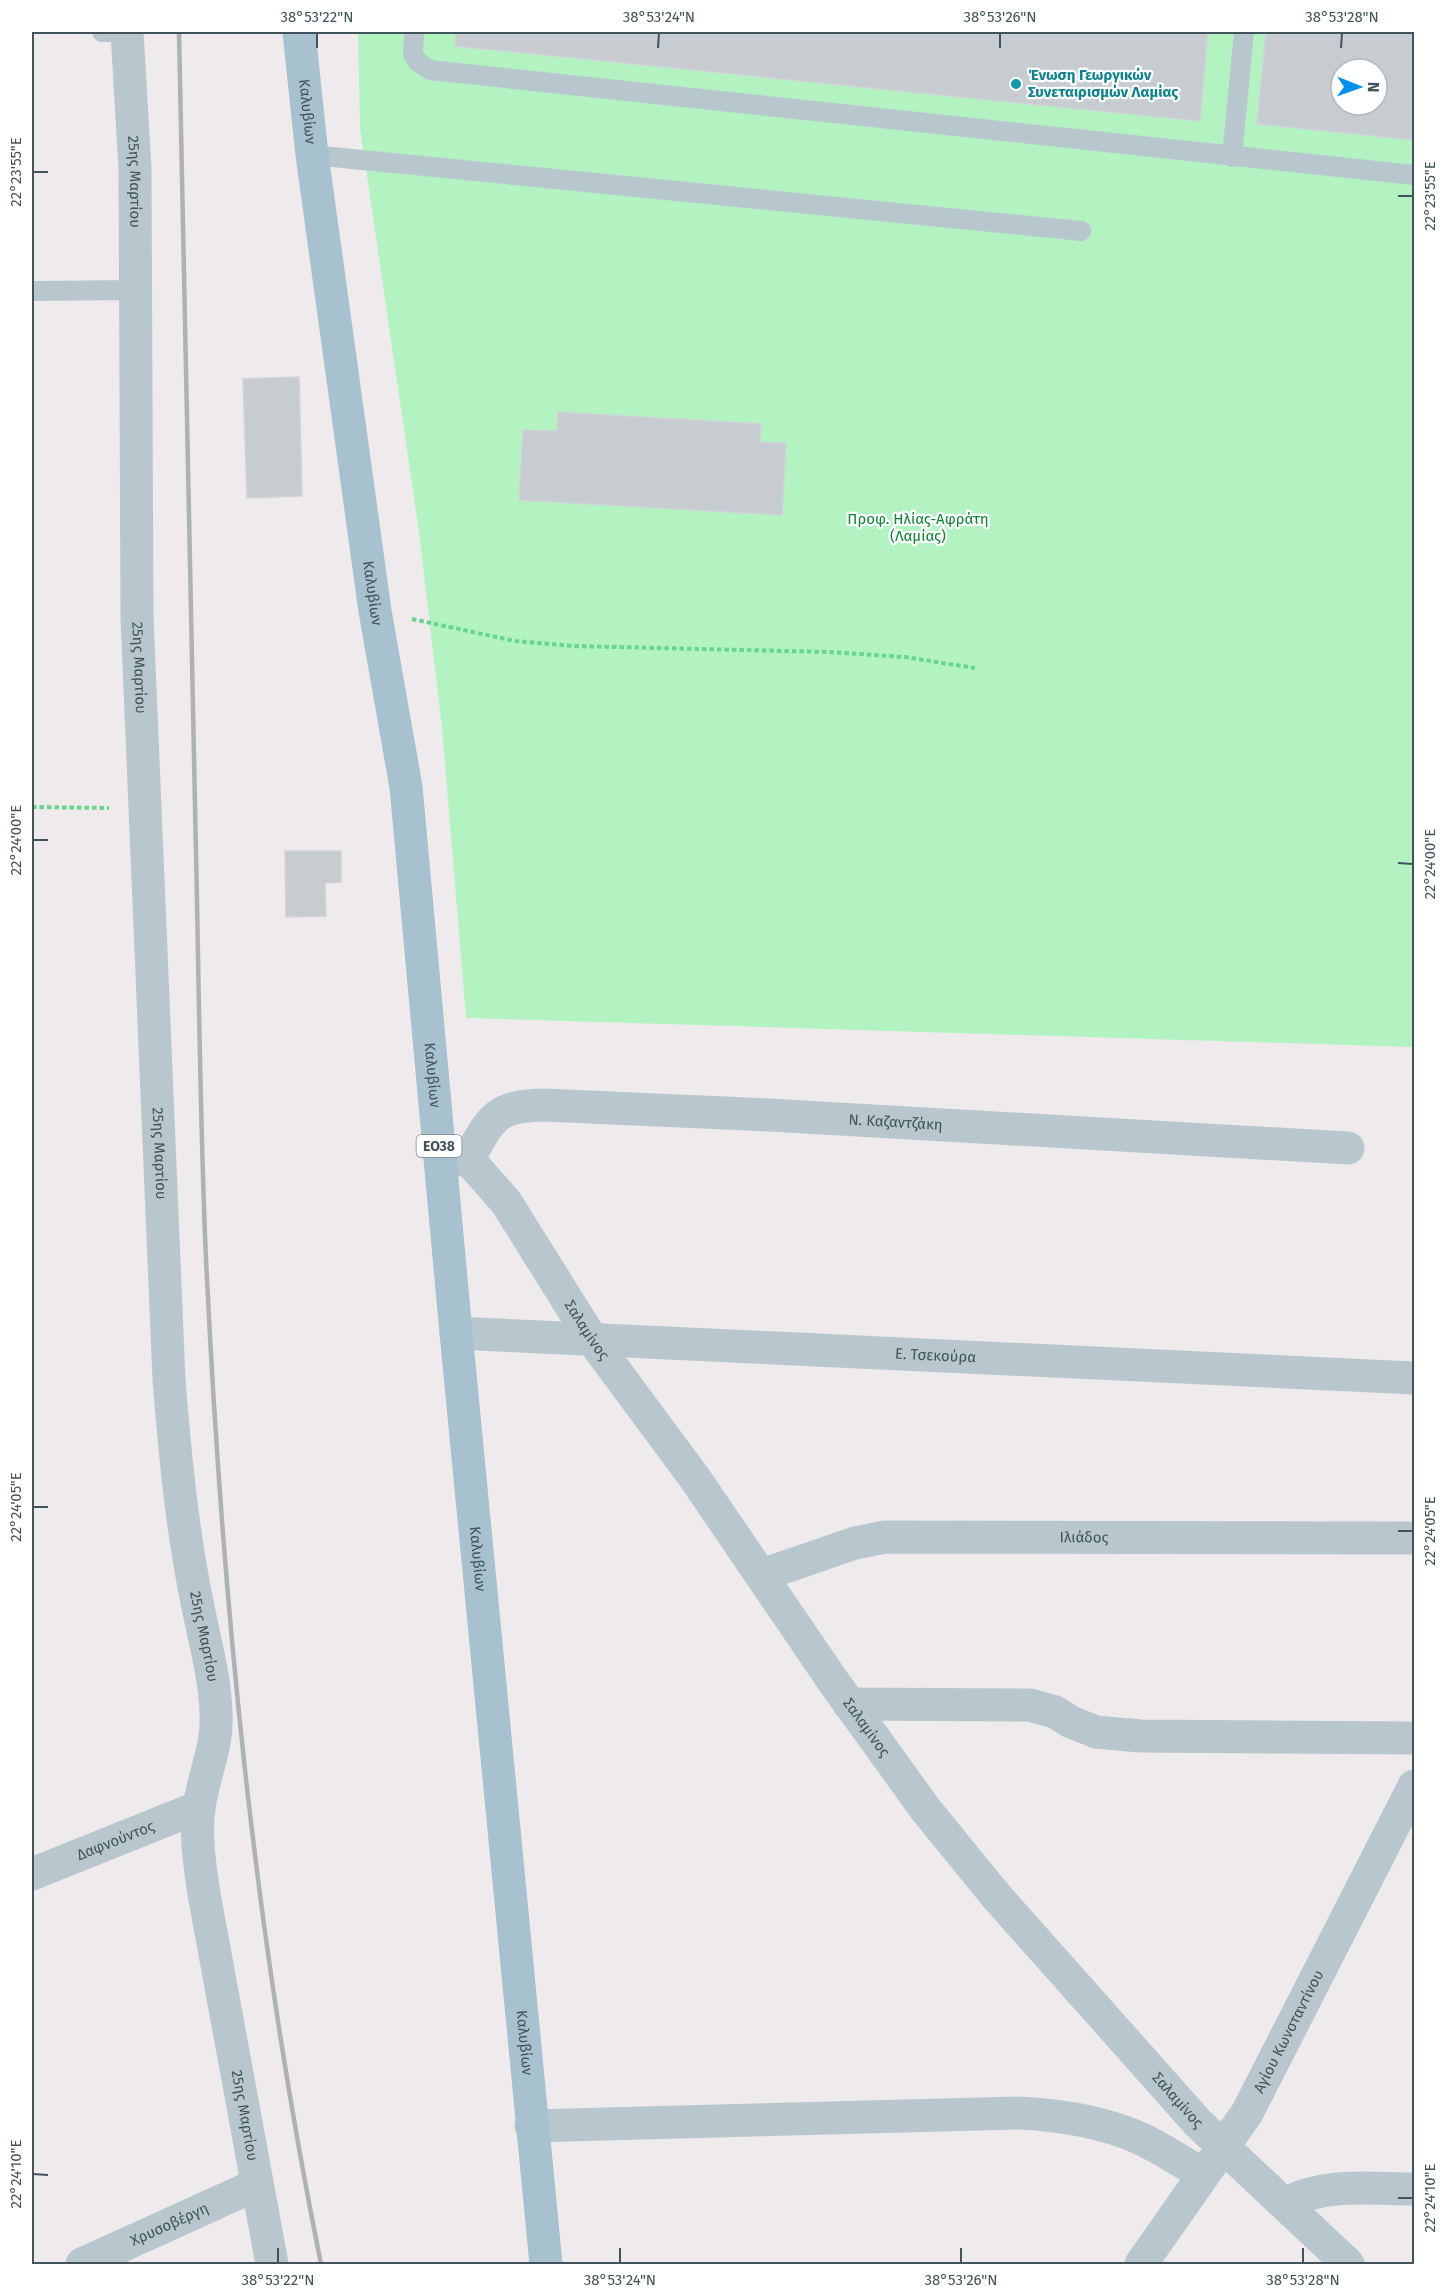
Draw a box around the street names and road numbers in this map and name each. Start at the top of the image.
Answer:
street label: Καλυβίων [295,78,320,146]
street label: 25ης Μαρτίου [124,135,144,228]
street label: Καλυβίων [359,560,387,628]
street label: 25ης Μαρτίου [128,621,150,714]
street label: Καλυβίων [420,1042,444,1109]
street label: 25ης Μαρτίου [149,1107,170,1200]
street label: Ν. Καζαντζάκη [848,1111,943,1134]
road number: ΕΟ38 [416,1135,462,1157]
street label: Σαλαμίνος [561,1297,613,1364]
street label: Ε. Τσεκούρα [894,1345,977,1366]
street label: Καλυβίων [466,1526,490,1593]
street label: Ιλιάδος [1059,1528,1109,1546]
street label: 25ης Μαρτίου [186,1590,222,1683]
street label: Σαλαμίνος [839,1695,894,1760]
street label: Δαφνούντος [74,1817,157,1864]
street label: Αγίου Κωνσταντίνου [1250,1967,1328,2096]
street label: Καλυβίων [512,2009,537,2077]
street label: 25ης Μαρτίου [228,2069,262,2162]
street label: Σαλαμίνος [1148,2069,1207,2132]
street label: Χρυσοβέργη [128,2199,211,2250]

